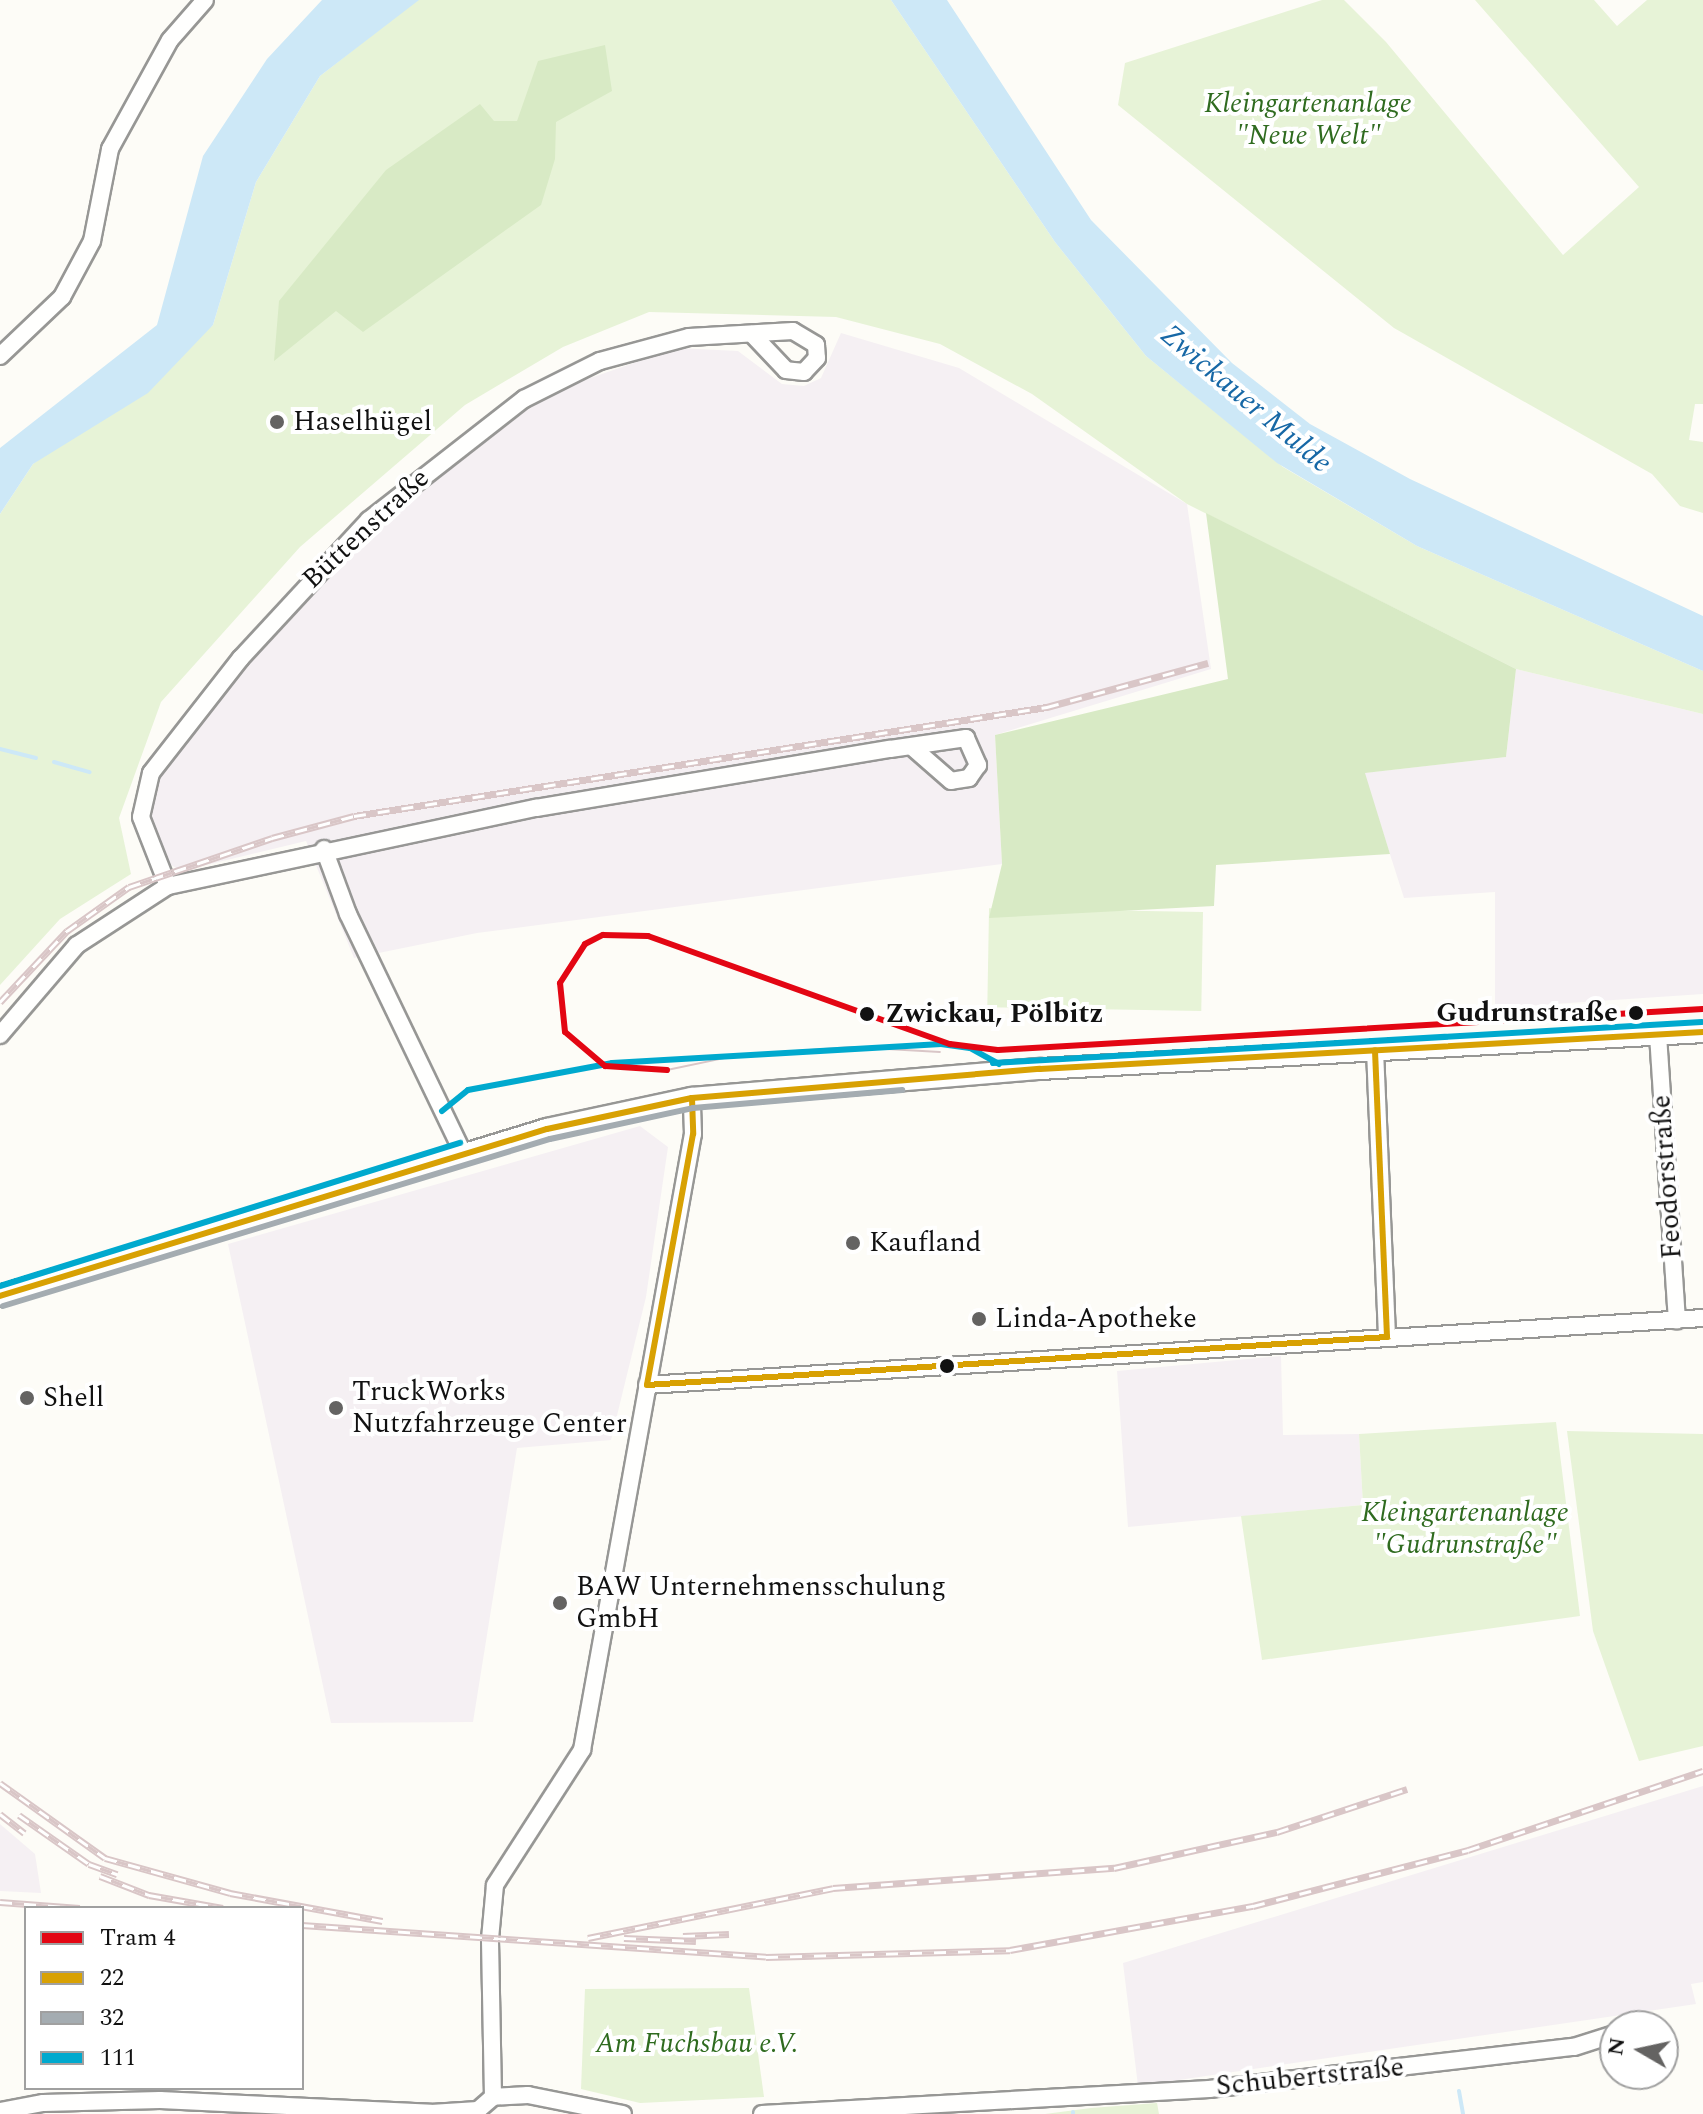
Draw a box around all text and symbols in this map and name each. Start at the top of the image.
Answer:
park label: Kleingartenanlage "Neue Welt" [1204,87,1412,153]
water label: Zwickauer Mulde [1153,317,1339,481]
place label: Haselhügel [293,405,432,439]
marker: Haselhügel [268,413,286,431]
street label: Büttenstraße [296,462,436,596]
place label: Gudrunstraße [1436,996,1618,1030]
place label: Zwickau, Pölbitz [885,997,1103,1031]
marker: Gudrunstraße [1625,1002,1647,1024]
marker: Zwickau, Pölbitz [856,1003,878,1025]
street label: Feodorstraße [1645,1094,1689,1260]
place label: Kaufland [869,1226,981,1260]
marker: Kaufland [844,1234,862,1252]
place label: Linda-Apotheke [995,1302,1197,1336]
marker: Linda-Apotheke [970,1310,988,1328]
unlabelled marker [939,1358,955,1374]
place label: TruckWorks Nutzfahrzeuge Center [352,1375,627,1441]
place label: Shell [43,1381,104,1415]
marker: Shell [18,1389,36,1407]
marker: TruckWorks Nutzfahrzeuge Center [327,1399,345,1417]
park label: Kleingartenanlage "Gudrunstraße" [1361,1496,1569,1562]
place label: BAW Unternehmensschulung GmbH [576,1570,946,1636]
marker: BAW Unternehmensschulung GmbH [551,1594,569,1612]
legend [24,1906,304,2090]
text: Tram 4 [100,1920,176,1956]
text: 22 [100,1960,124,1996]
text: 32 [100,2000,124,2036]
north arrow [1599,2010,1679,2090]
park label: Am Fuchsbau e.V. [596,2027,798,2061]
text: N [1599,2035,1634,2058]
text: 111 [100,2040,136,2076]
street label: Schubertstraße [1214,2050,1406,2104]

